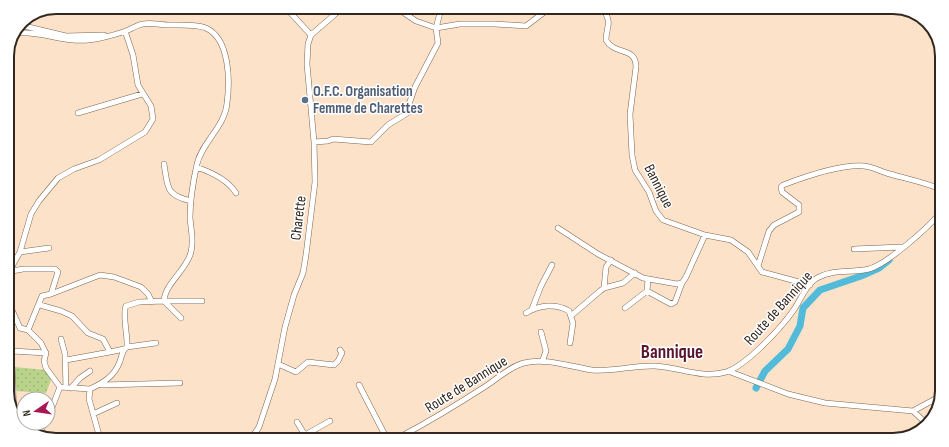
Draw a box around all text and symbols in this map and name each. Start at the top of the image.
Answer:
place label: O.F.C. Organisation Femme de Charettes [313,82,423,118]
marker: O.F.C. Organisation Femme de Charettes [300,95,310,105]
street label: Bannique [639,161,678,211]
street label: Charette [286,195,311,241]
street label: Route de Bannique [740,267,817,349]
district label: Bannique [641,341,703,364]
street label: Route de Bannique [422,352,511,417]
north arrow [16,391,56,431]
text: N [20,409,34,417]

